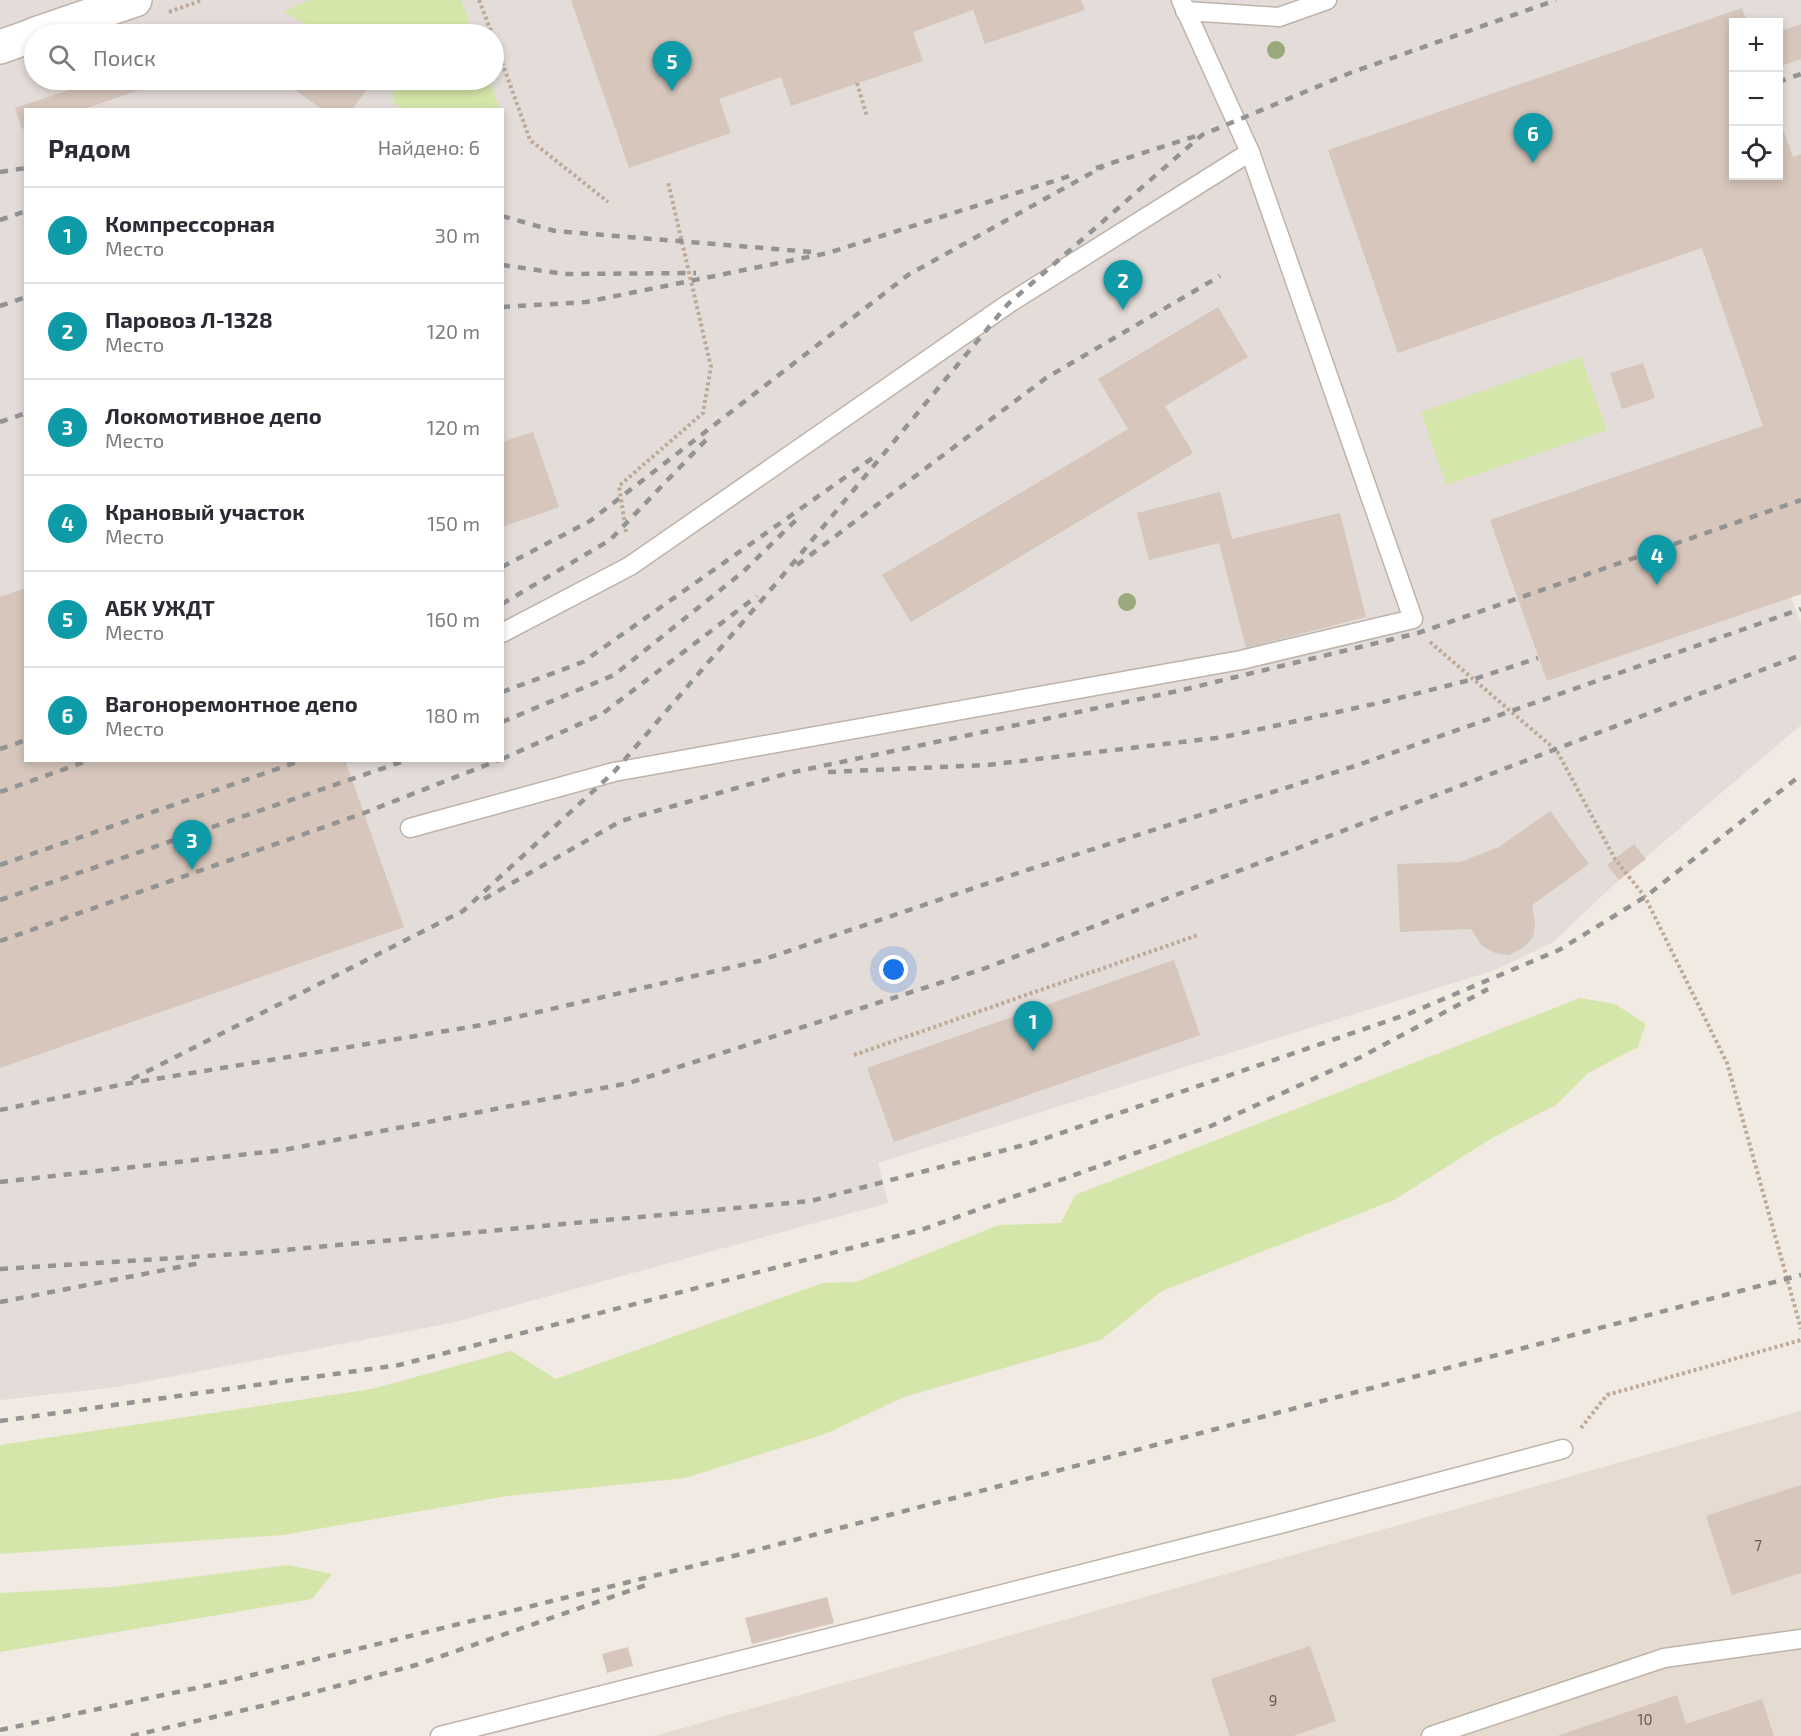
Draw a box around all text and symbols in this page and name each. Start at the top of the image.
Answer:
map controls [1729,18,1783,180]
button: + [1729,18,1783,72]
search box [24,24,504,90]
icon: search [45,41,78,74]
pin: 5 [652,42,692,91]
text: Поиск [93,44,156,70]
button: − [1729,72,1783,126]
pin: 6 [1514,114,1552,163]
button: locate [1729,126,1783,180]
text: Рядом [48,132,131,163]
text: Найдено: 6 [378,135,480,159]
text: Компрессорная [105,210,275,236]
text: 1 [63,223,72,247]
text: 30 m [435,223,480,247]
text: Место [105,236,164,260]
pin: 2 [1104,260,1142,310]
text: Паровоз Л-1328 [105,306,273,332]
text: 2 [62,319,73,343]
text: 120 m [427,319,480,343]
text: Место [105,332,164,356]
text: Локомотивное депо [105,402,322,428]
text: 3 [62,415,73,439]
text: 120 m [427,415,480,439]
text: Место [105,428,164,452]
text: Крановый участок [105,498,305,524]
text: 4 [61,511,74,535]
text: 150 m [427,511,480,535]
text: Место [105,524,164,548]
pin: 4 [1638,536,1676,585]
text: АБК УЖДТ [105,594,215,620]
text: 5 [62,607,73,631]
text: 160 m [427,607,480,631]
text: Место [105,620,164,644]
text: Вагоноремонтное депо [105,690,358,716]
text: 6 [62,703,73,727]
text: 180 m [426,703,480,727]
text: Место [105,716,164,740]
pin: 3 [172,820,212,870]
your location [879,955,908,984]
pin: 1 [1014,1002,1052,1051]
house number: 7 [1754,1536,1762,1554]
house number: 9 [1269,1691,1277,1709]
house number: 10 [1637,1710,1653,1728]

